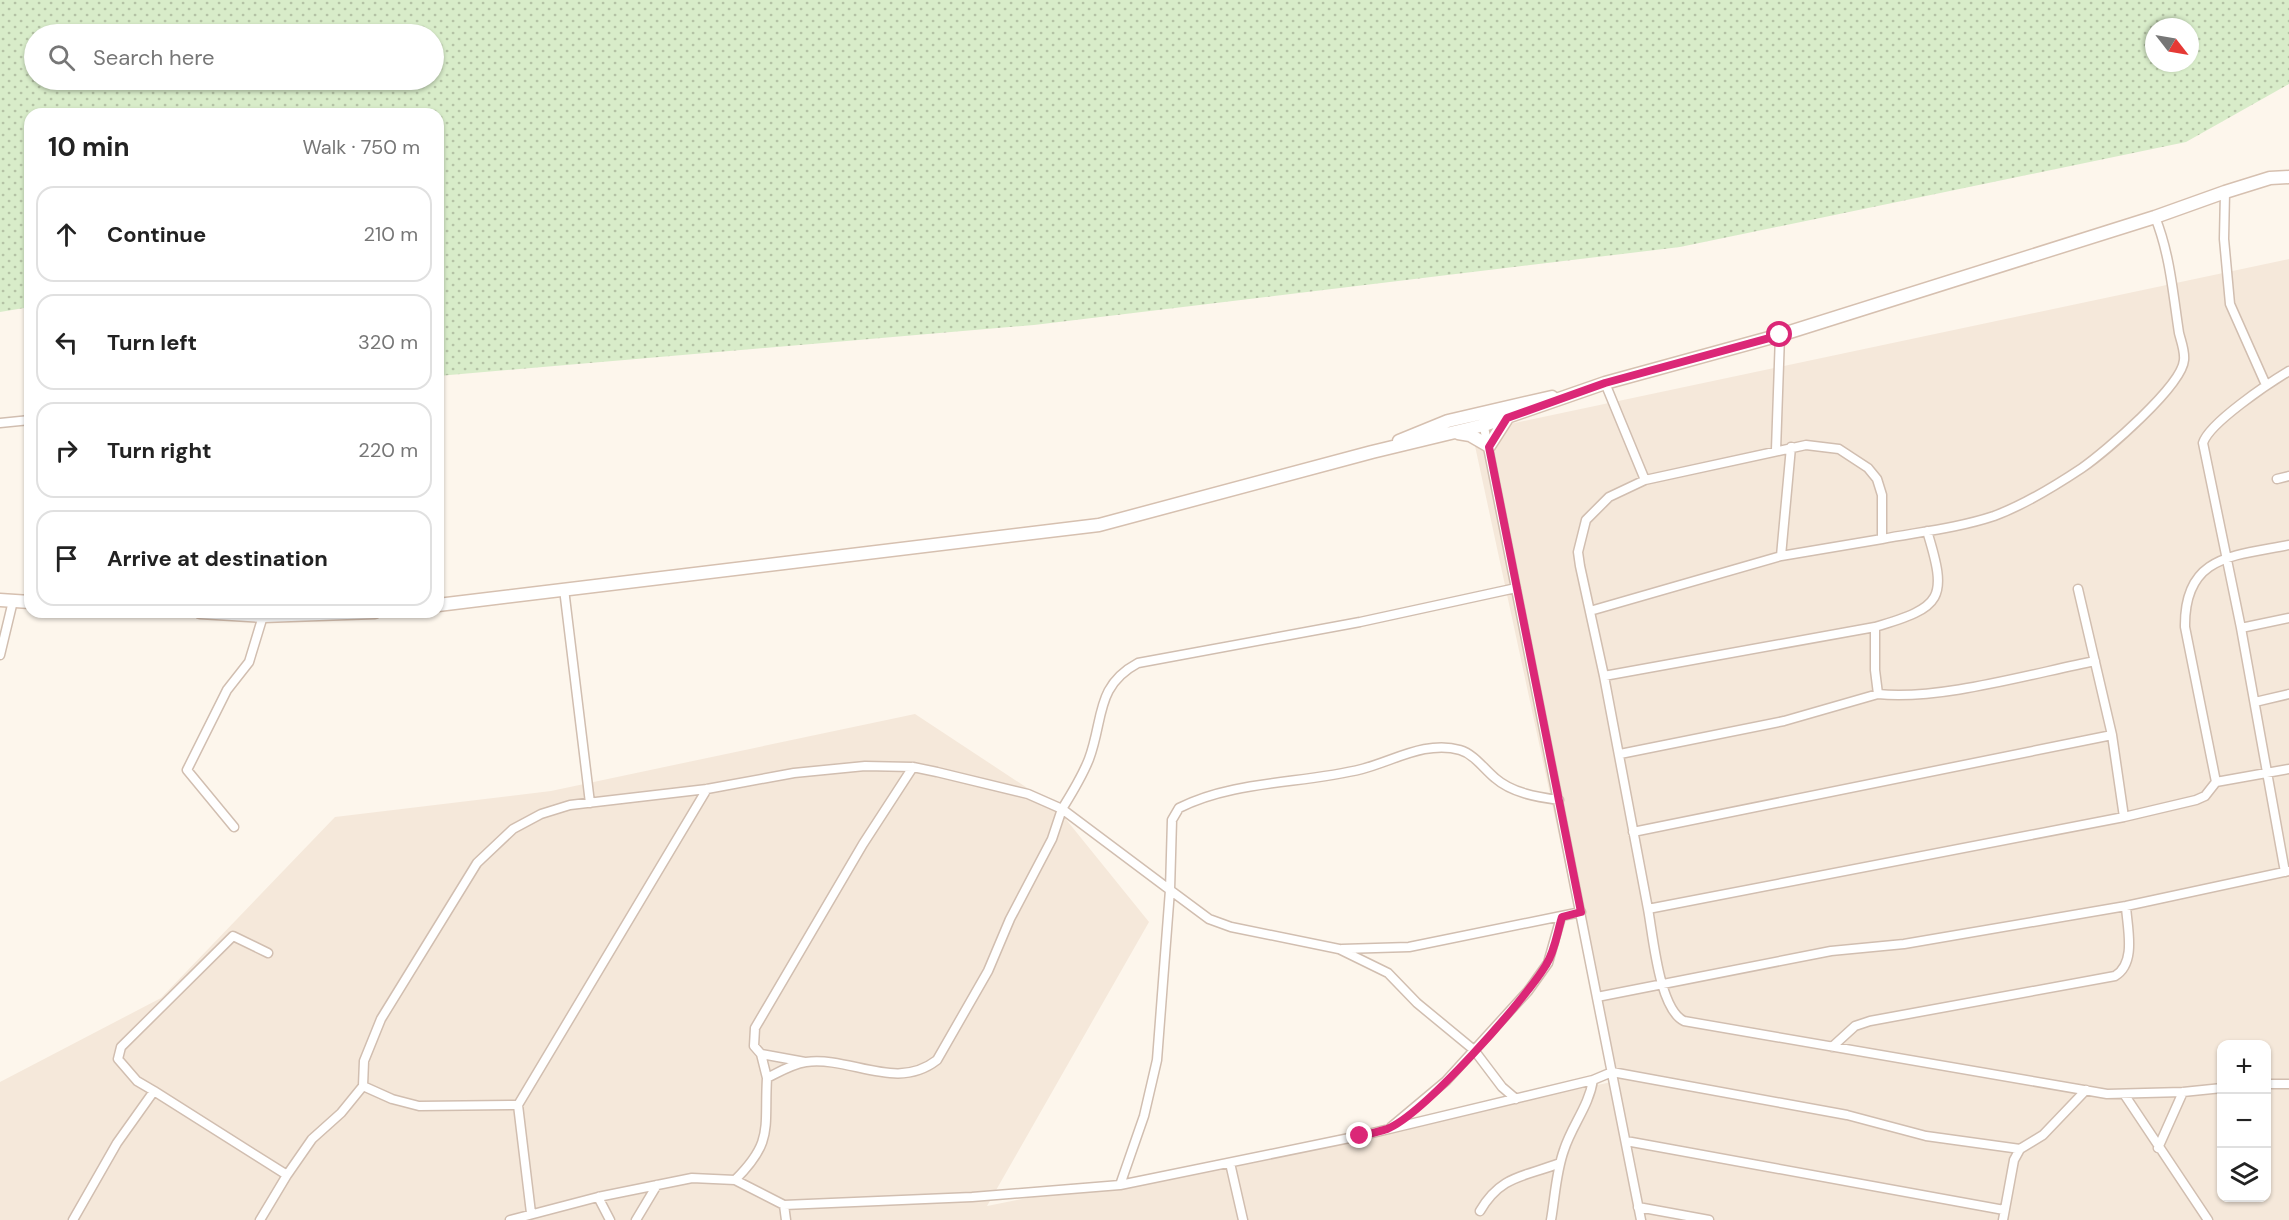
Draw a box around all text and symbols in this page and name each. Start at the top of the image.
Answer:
north arrow [2145,18,2199,72]
search box [24,24,444,90]
icon: search [45,41,78,74]
text: Search here [93,43,214,72]
text: 10 min [48,130,130,164]
text: Walk · 750 m [302,134,420,160]
icon: ahead [50,218,83,251]
text: Continue [107,220,206,249]
text: 210 m [363,221,418,247]
route start [1766,321,1792,347]
icon: left [50,326,83,359]
text: Turn left [107,328,197,357]
text: 320 m [358,329,418,355]
icon: right [50,434,83,467]
text: Turn right [107,436,212,465]
text: 220 m [358,437,418,463]
icon: arrive [50,542,83,575]
text: Arrive at destination [107,544,328,573]
map controls [2217,1040,2271,1202]
button: + [2217,1040,2271,1094]
button: − [2217,1094,2271,1148]
route end [1346,1122,1372,1148]
button: layers [2217,1148,2271,1202]

